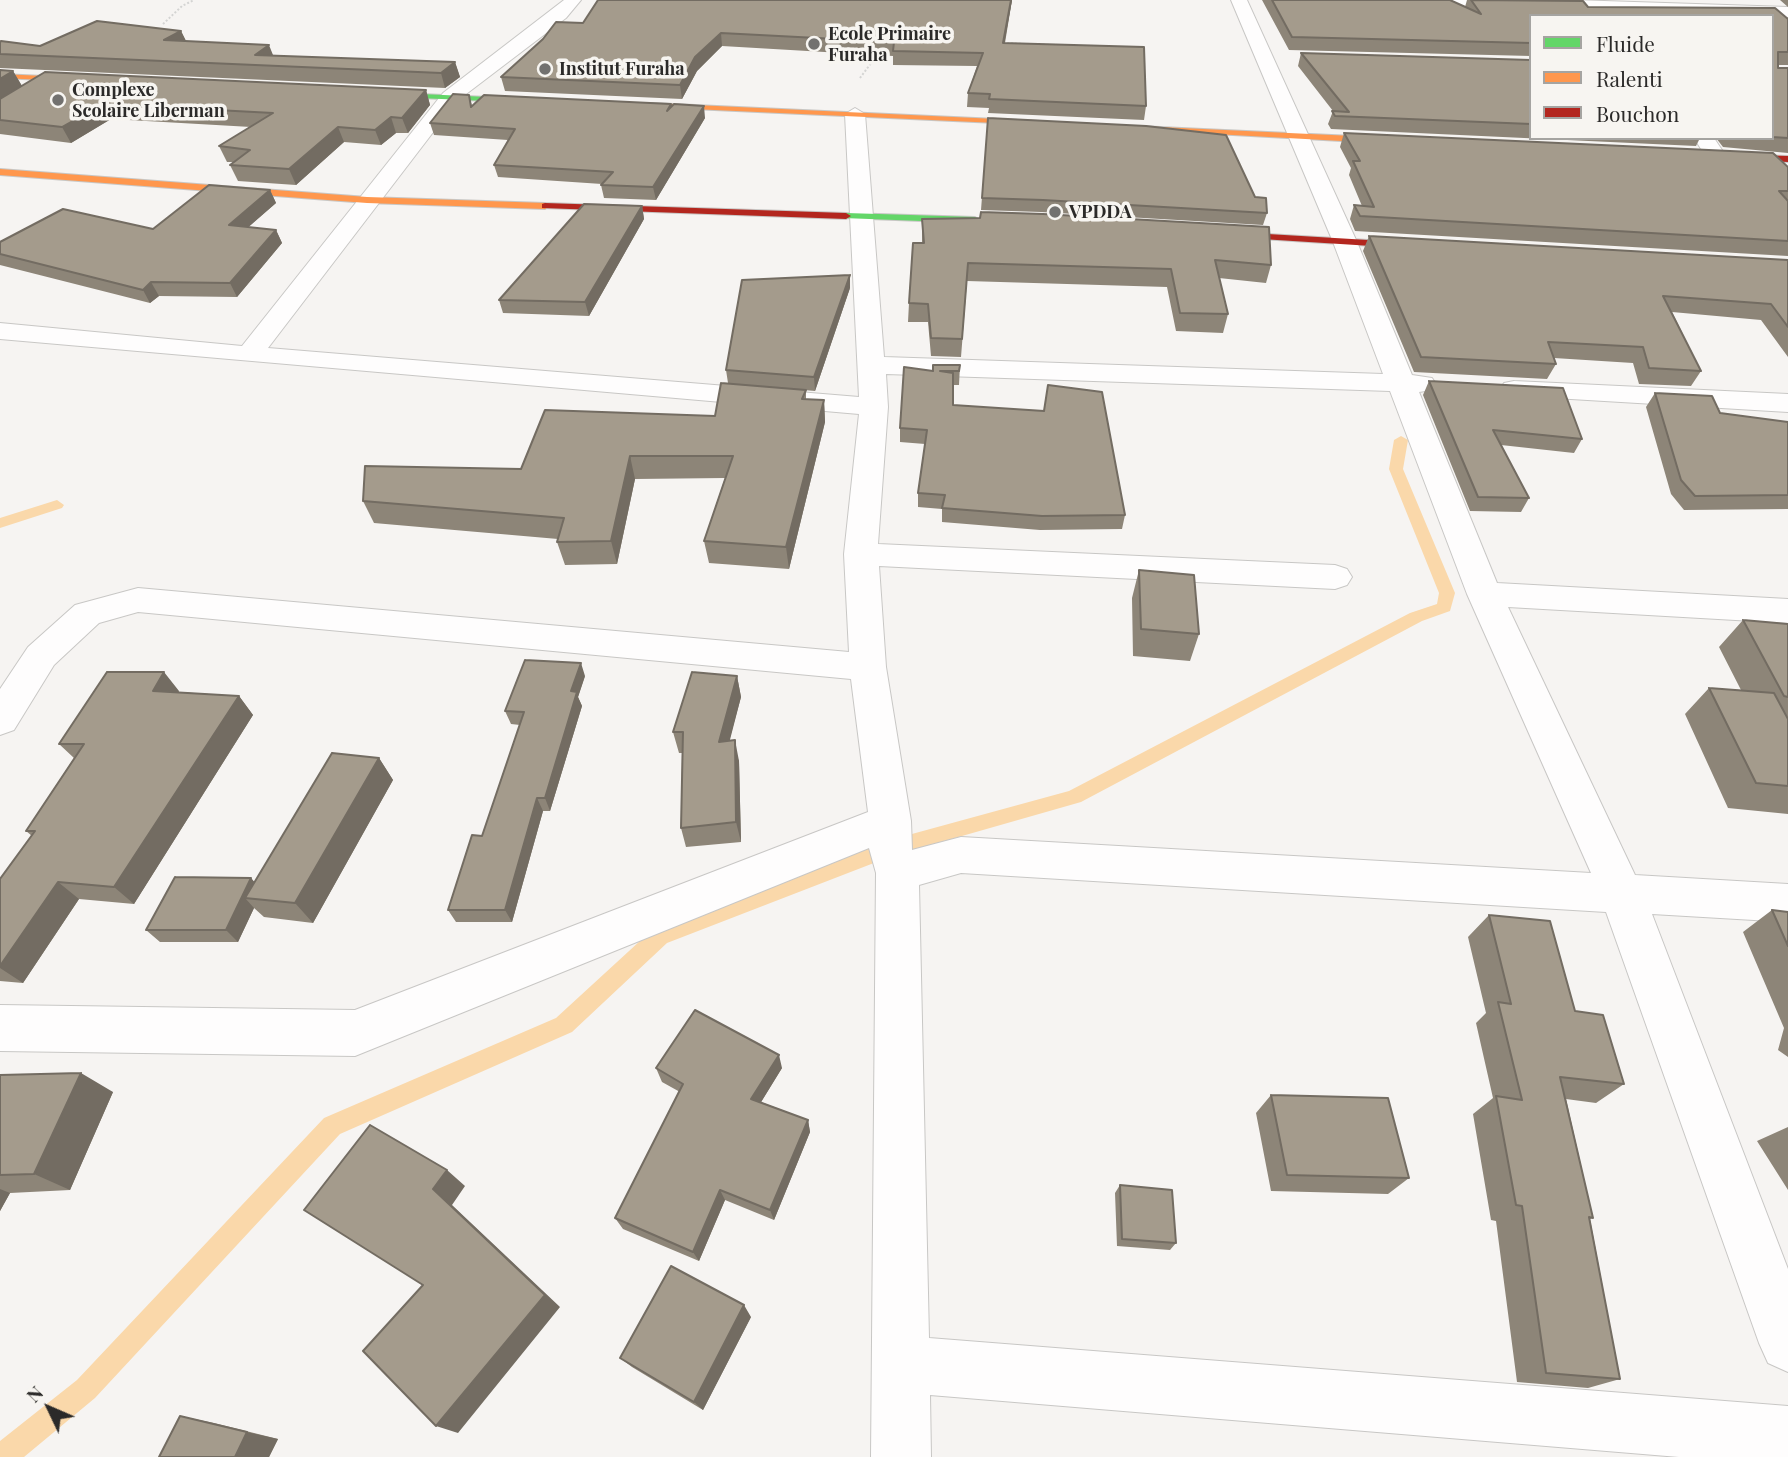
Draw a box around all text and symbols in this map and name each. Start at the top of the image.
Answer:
legend [1529,14,1774,140]
place label: Ecole Primaire Furaha [828,23,951,66]
text: Fluide [1596,29,1655,57]
marker: Ecole Primaire Furaha [806,36,822,52]
place label: Institut Furaha [559,58,684,80]
marker: Institut Furaha [537,61,553,77]
text: Ralenti [1596,64,1663,92]
place label: Complexe Scolaire Liberman [72,79,225,122]
marker: Complexe Scolaire Liberman [50,92,66,108]
text: Bouchon [1596,99,1679,127]
place label: VPDDA [1069,201,1132,223]
marker: VPDDA [1047,204,1063,220]
north arrow [14,1373,84,1443]
text: N [20,1379,48,1407]

